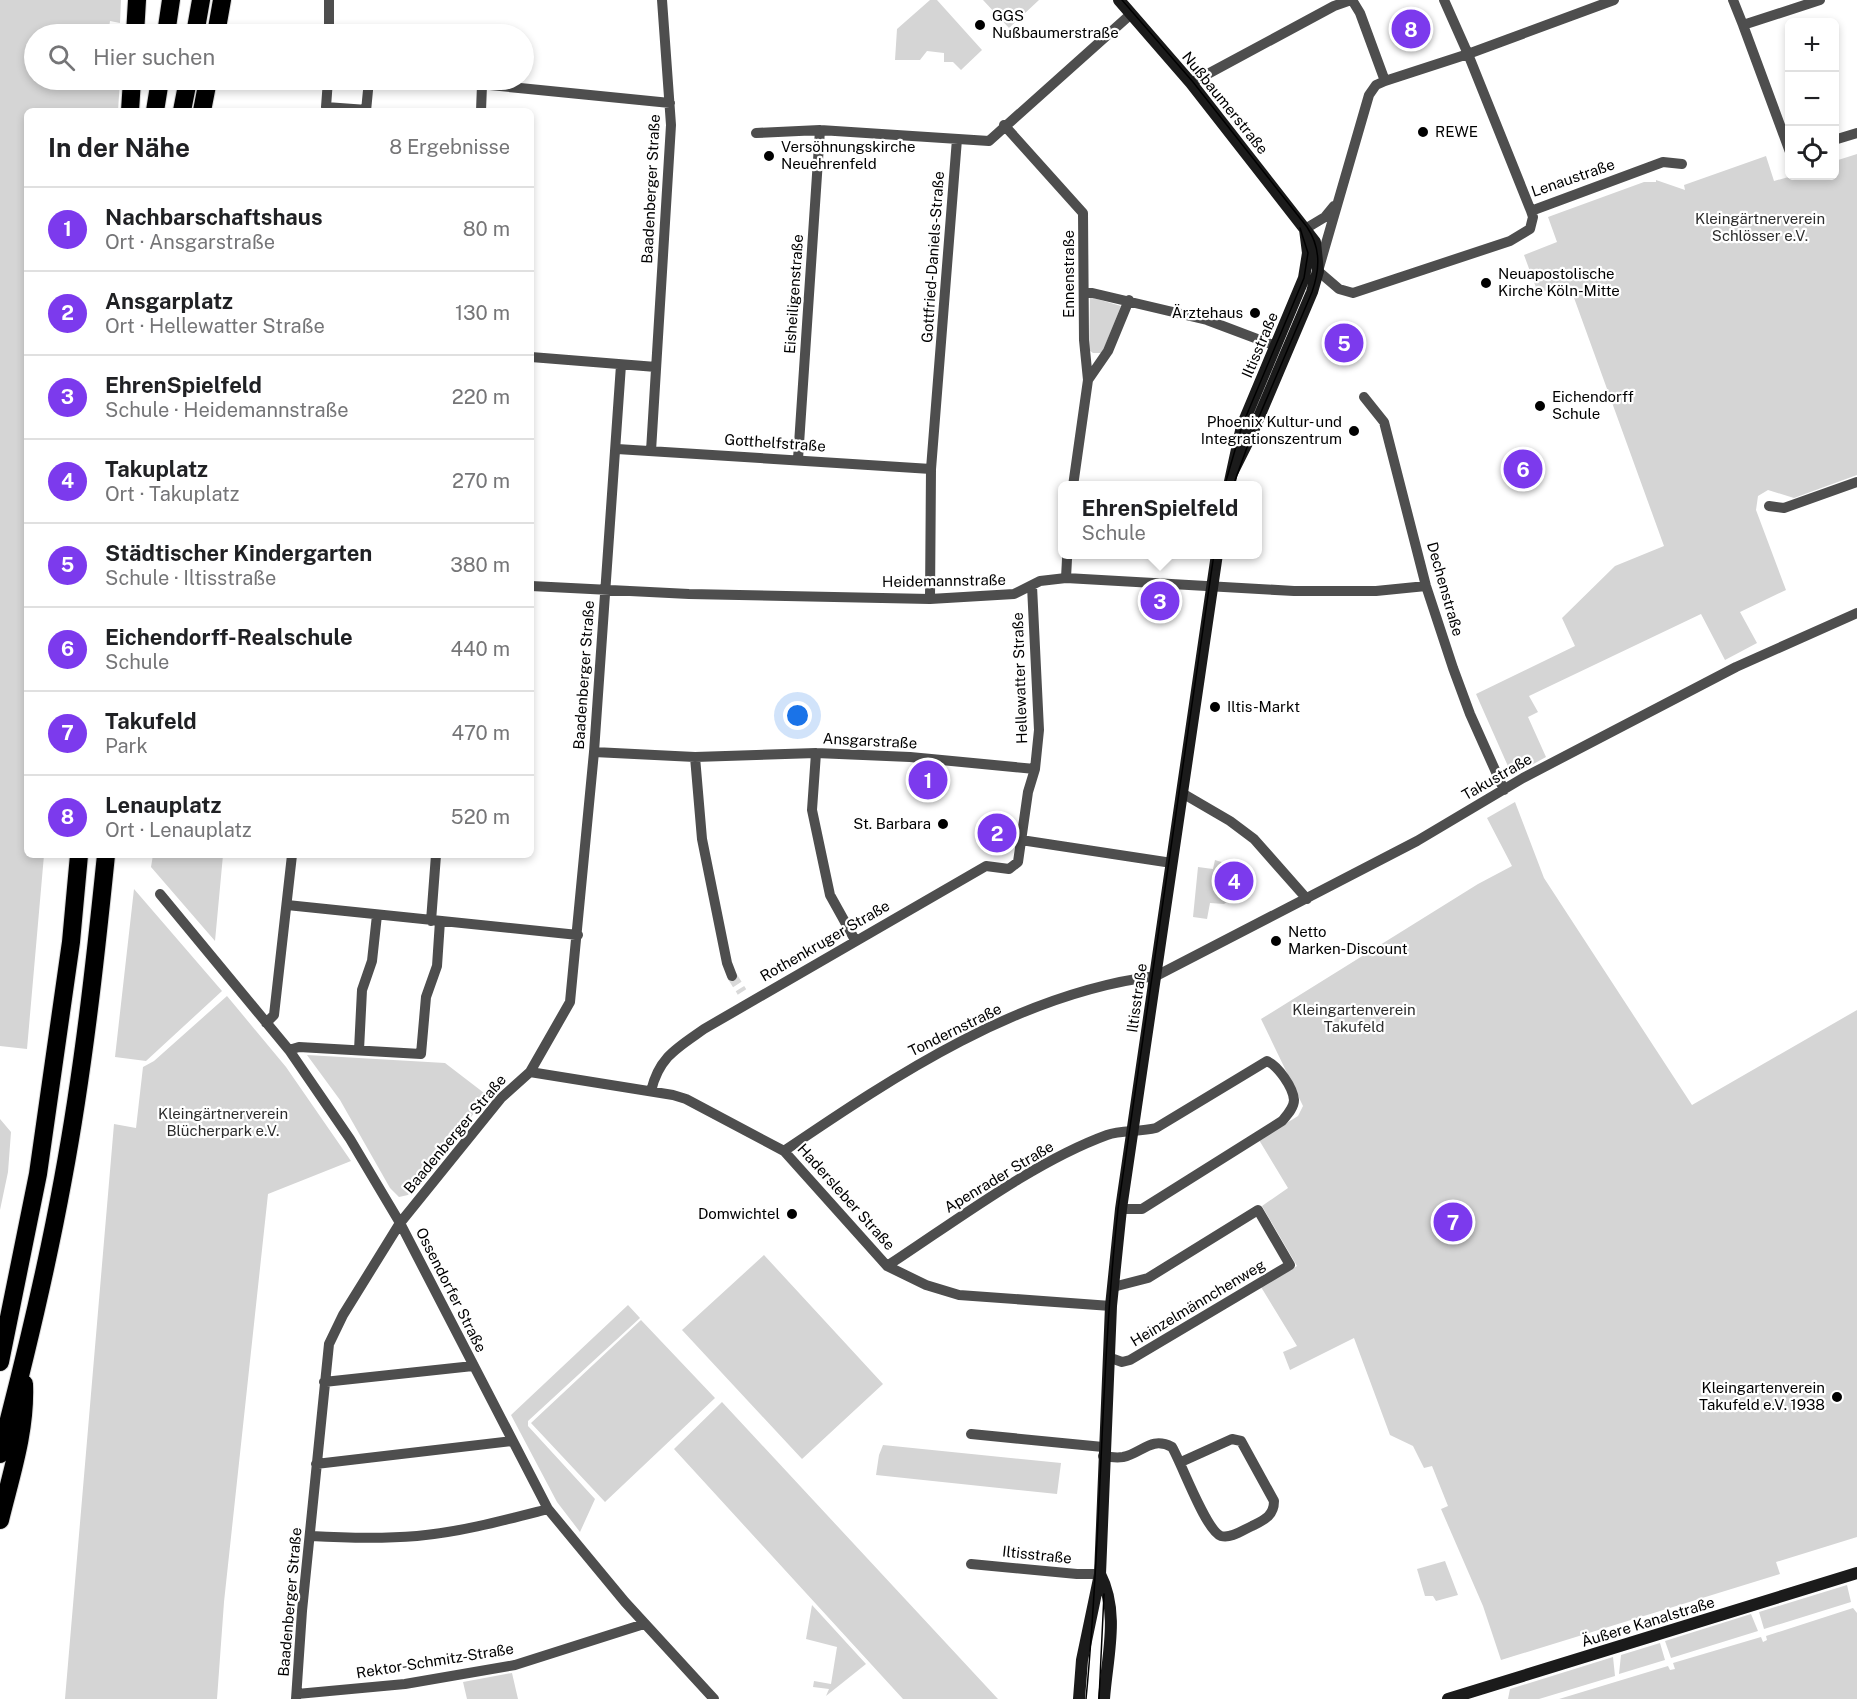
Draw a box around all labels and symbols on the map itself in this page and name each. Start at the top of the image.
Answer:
pin: 8 [1392,6,1430,51]
place label: GGS Nußbaumerstraße [992,7,1119,41]
marker: GGS Nußbaumerstraße [973,18,987,32]
street label: Nußbaumerstraße [1179,48,1272,157]
street label: Baadenberger Straße [638,114,663,264]
place label: REWE [1435,123,1478,140]
marker: REWE [1416,125,1430,139]
place label: Versöhnungskirche Neuehrenfeld [781,138,915,172]
marker: Versöhnungskirche Neuehrenfeld [762,149,776,163]
street label: Lenaustraße [1529,155,1617,200]
street label: Gottfried-Daniels-Straße [918,170,947,343]
park label: Kleingärtnerverein Schlösser e.V. [1695,210,1825,244]
street label: Ennenstraße [1060,230,1077,318]
street label: Eisheiligenstraße [781,233,806,355]
place label: Neuapostolische Kirche Köln-Mitte [1498,265,1620,299]
marker: Neuapostolische Kirche Köln-Mitte [1479,276,1493,290]
place label: Ärztehaus [1172,303,1243,321]
marker: Ärztehaus [1248,306,1262,320]
street label: Iltisstraße [1238,309,1281,380]
pin: 5 [1324,320,1364,366]
place label: Eichendorff Schule [1552,388,1634,422]
marker: Eichendorff Schule [1533,399,1547,413]
place label: Phoenix Kultur- und Integrationszentrum [1201,413,1342,447]
marker: Phoenix Kultur- und Integrationszentrum [1347,424,1361,438]
street label: Gotthelfstraße [724,430,826,455]
pin: 6 [1504,446,1543,492]
street label: Dechenstraße [1424,540,1467,638]
street label: Heidemannstraße [882,571,1006,590]
pin: 3 [1140,578,1180,624]
street label: Baadenberger Straße [570,600,597,750]
street label: Hellewatter Straße [1009,612,1030,744]
place label: Iltis-Markt [1227,698,1300,715]
marker: Iltis-Markt [1208,700,1222,714]
your location [783,701,812,730]
street label: Ansgarstraße [822,730,918,751]
street label: Takustraße [1459,750,1535,803]
pin: 1 [908,758,948,802]
pin: 2 [978,810,1016,856]
place label: St. Barbara [853,815,931,832]
marker: St. Barbara [936,817,950,831]
pin: 4 [1214,858,1254,904]
street label: Rothenkruger Straße [757,897,892,985]
place label: Netto Marken-Discount [1288,923,1408,957]
marker: Netto Marken-Discount [1269,934,1283,948]
street label: Iltisstraße [1123,962,1150,1034]
street label: Tondernstraße [905,1000,1004,1059]
park label: Kleingartenverein Takufeld [1292,1001,1416,1035]
street label: Baadenberger Straße [400,1071,509,1196]
park label: Kleingärtnerverein Blücherpark e.V. [158,1105,288,1139]
street label: Apenrader Straße [941,1137,1056,1216]
street label: Hadersleber Straße [794,1140,899,1253]
pin: 7 [1434,1200,1472,1244]
place label: Domwichtel [698,1205,780,1222]
marker: Domwichtel [785,1207,799,1221]
street label: Ossendorfer Straße [413,1225,490,1355]
street label: Heinzelmännchenweg [1127,1256,1268,1349]
place label: Kleingartenverein Takufeld e.V. 1938 [1699,1379,1825,1413]
marker: Kleingartenverein Takufeld e.V. 1938 [1830,1390,1844,1404]
street label: Baadenberger Straße [275,1527,304,1677]
street label: Iltisstraße [1001,1542,1073,1567]
street label: Äußere Kanalstraße [1579,1592,1717,1650]
street label: Rektor-Schmitz-Straße [355,1640,515,1681]

